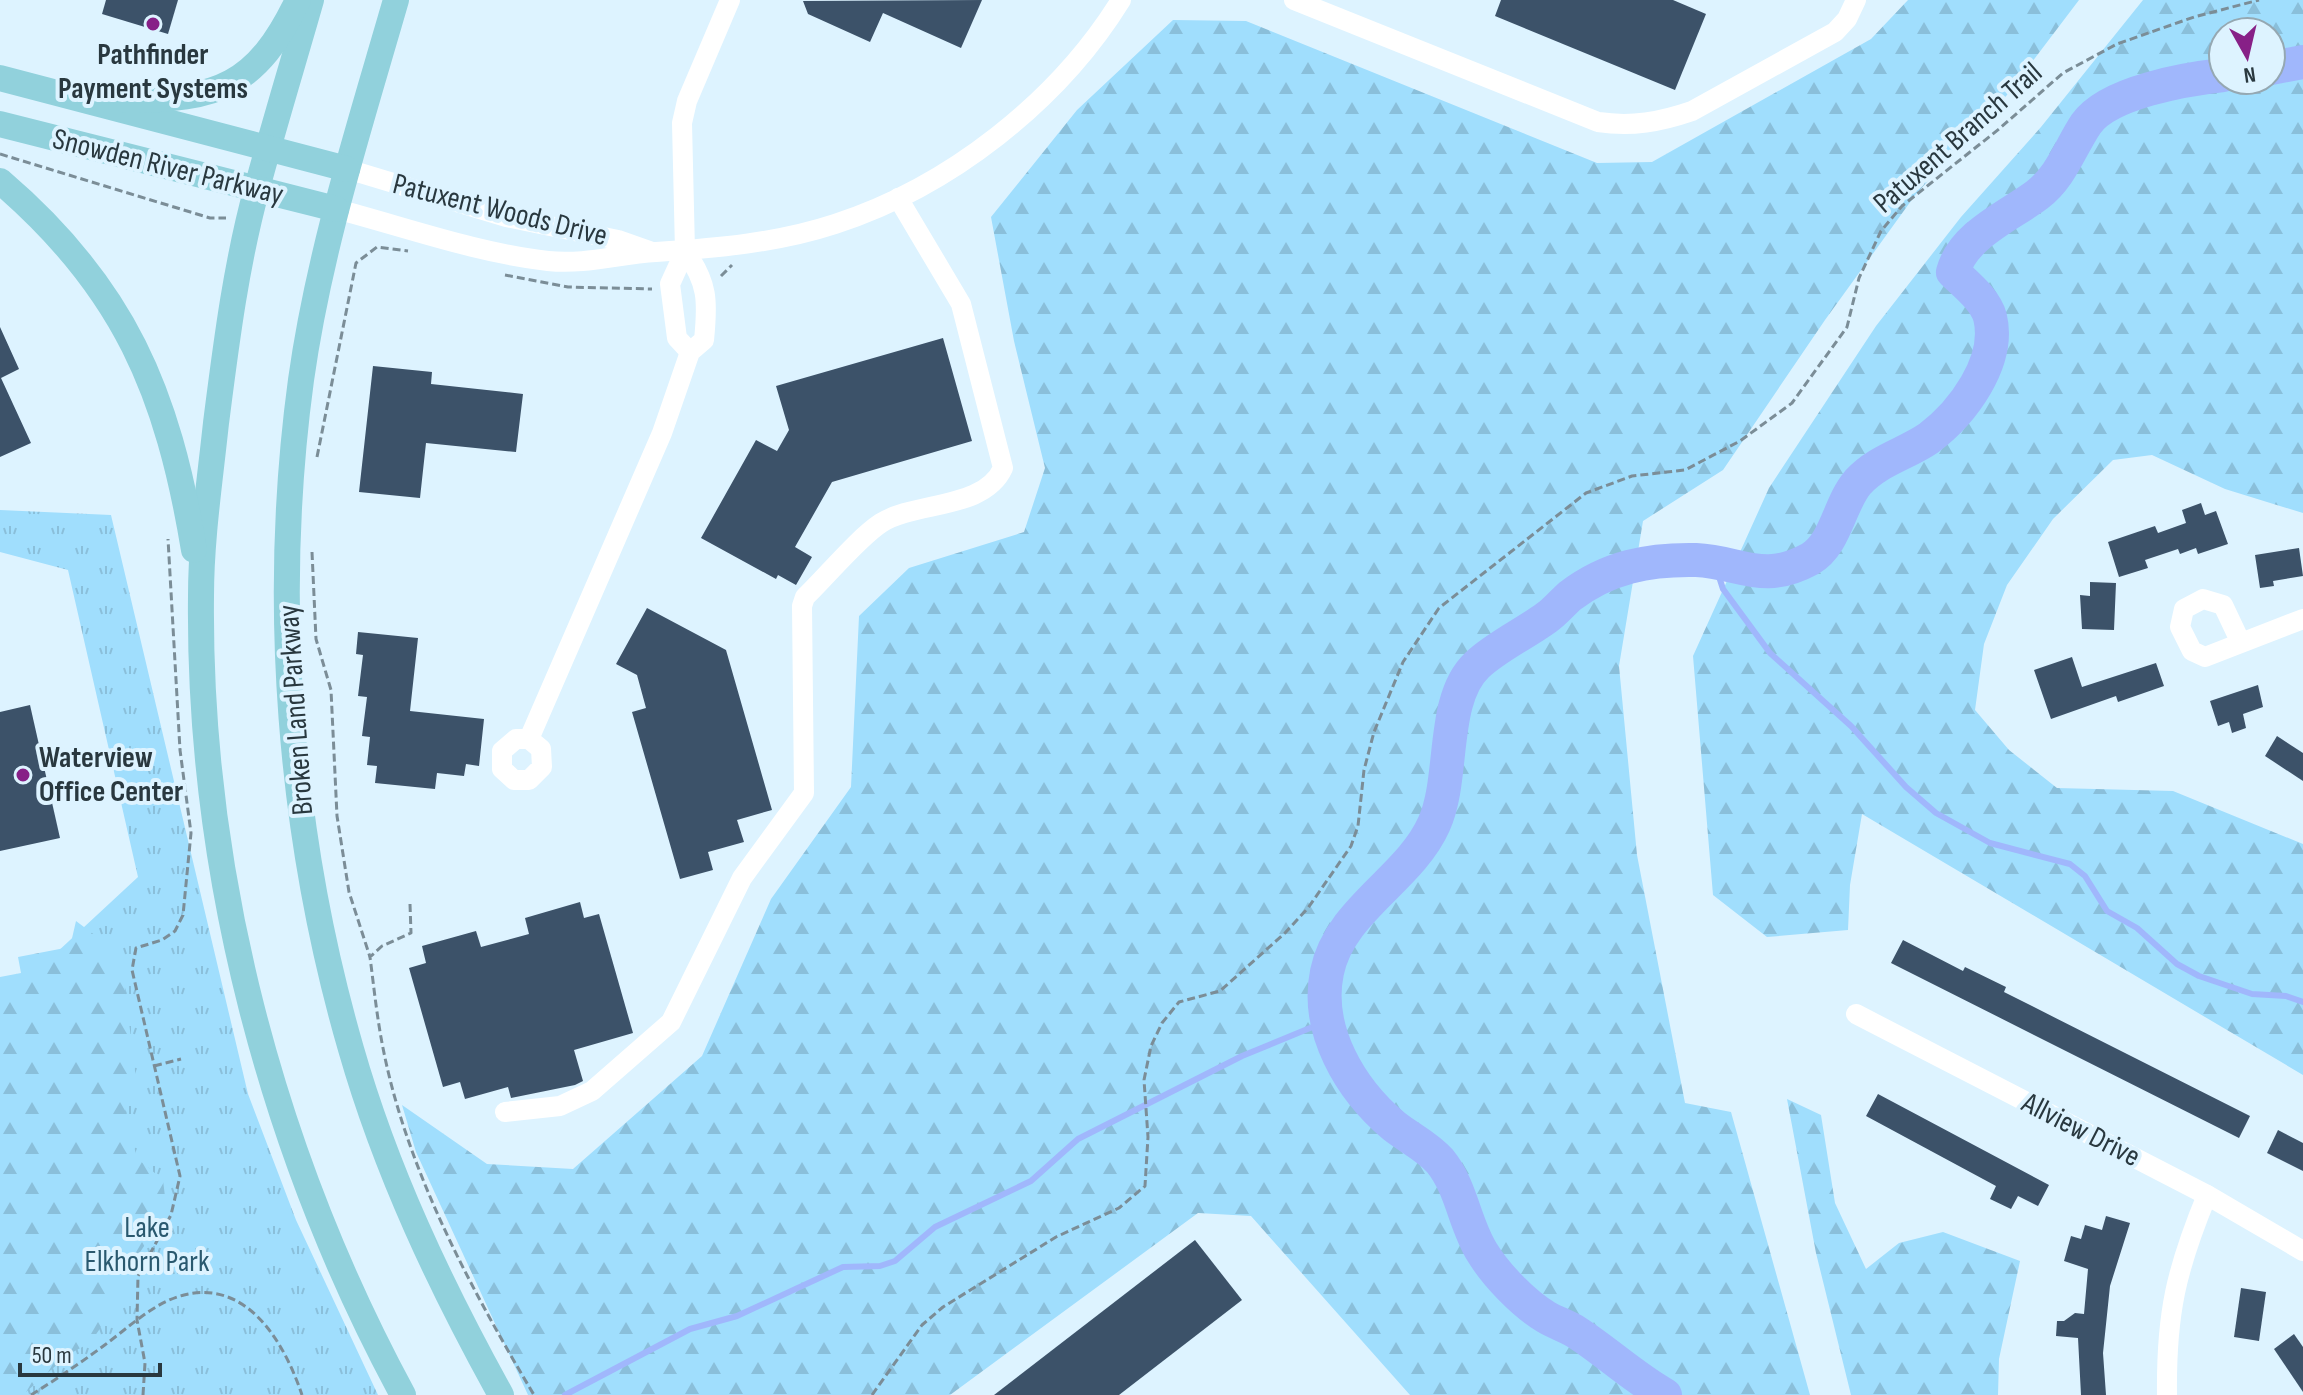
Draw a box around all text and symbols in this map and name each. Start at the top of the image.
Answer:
marker: Pathfinder Payment Systems [144,15,162,33]
north arrow [2207,16,2287,96]
place label: Pathfinder Payment Systems [58,37,248,107]
street label: Patuxent Branch Trail [1866,55,2050,221]
text: N [2242,60,2257,89]
street label: Snowden River Parkway [49,121,287,213]
street label: Patuxent Woods Drive [389,166,611,254]
street label: Broken Land Parkway [271,603,321,816]
place label: Waterview Office Center [39,740,183,810]
marker: Waterview Office Center [14,766,32,784]
street label: Allview Drive [2015,1085,2146,1175]
park label: Lake Elkhorn Park [85,1210,210,1280]
scale bar [20,1327,160,1377]
text: 50 m [32,1341,72,1370]

